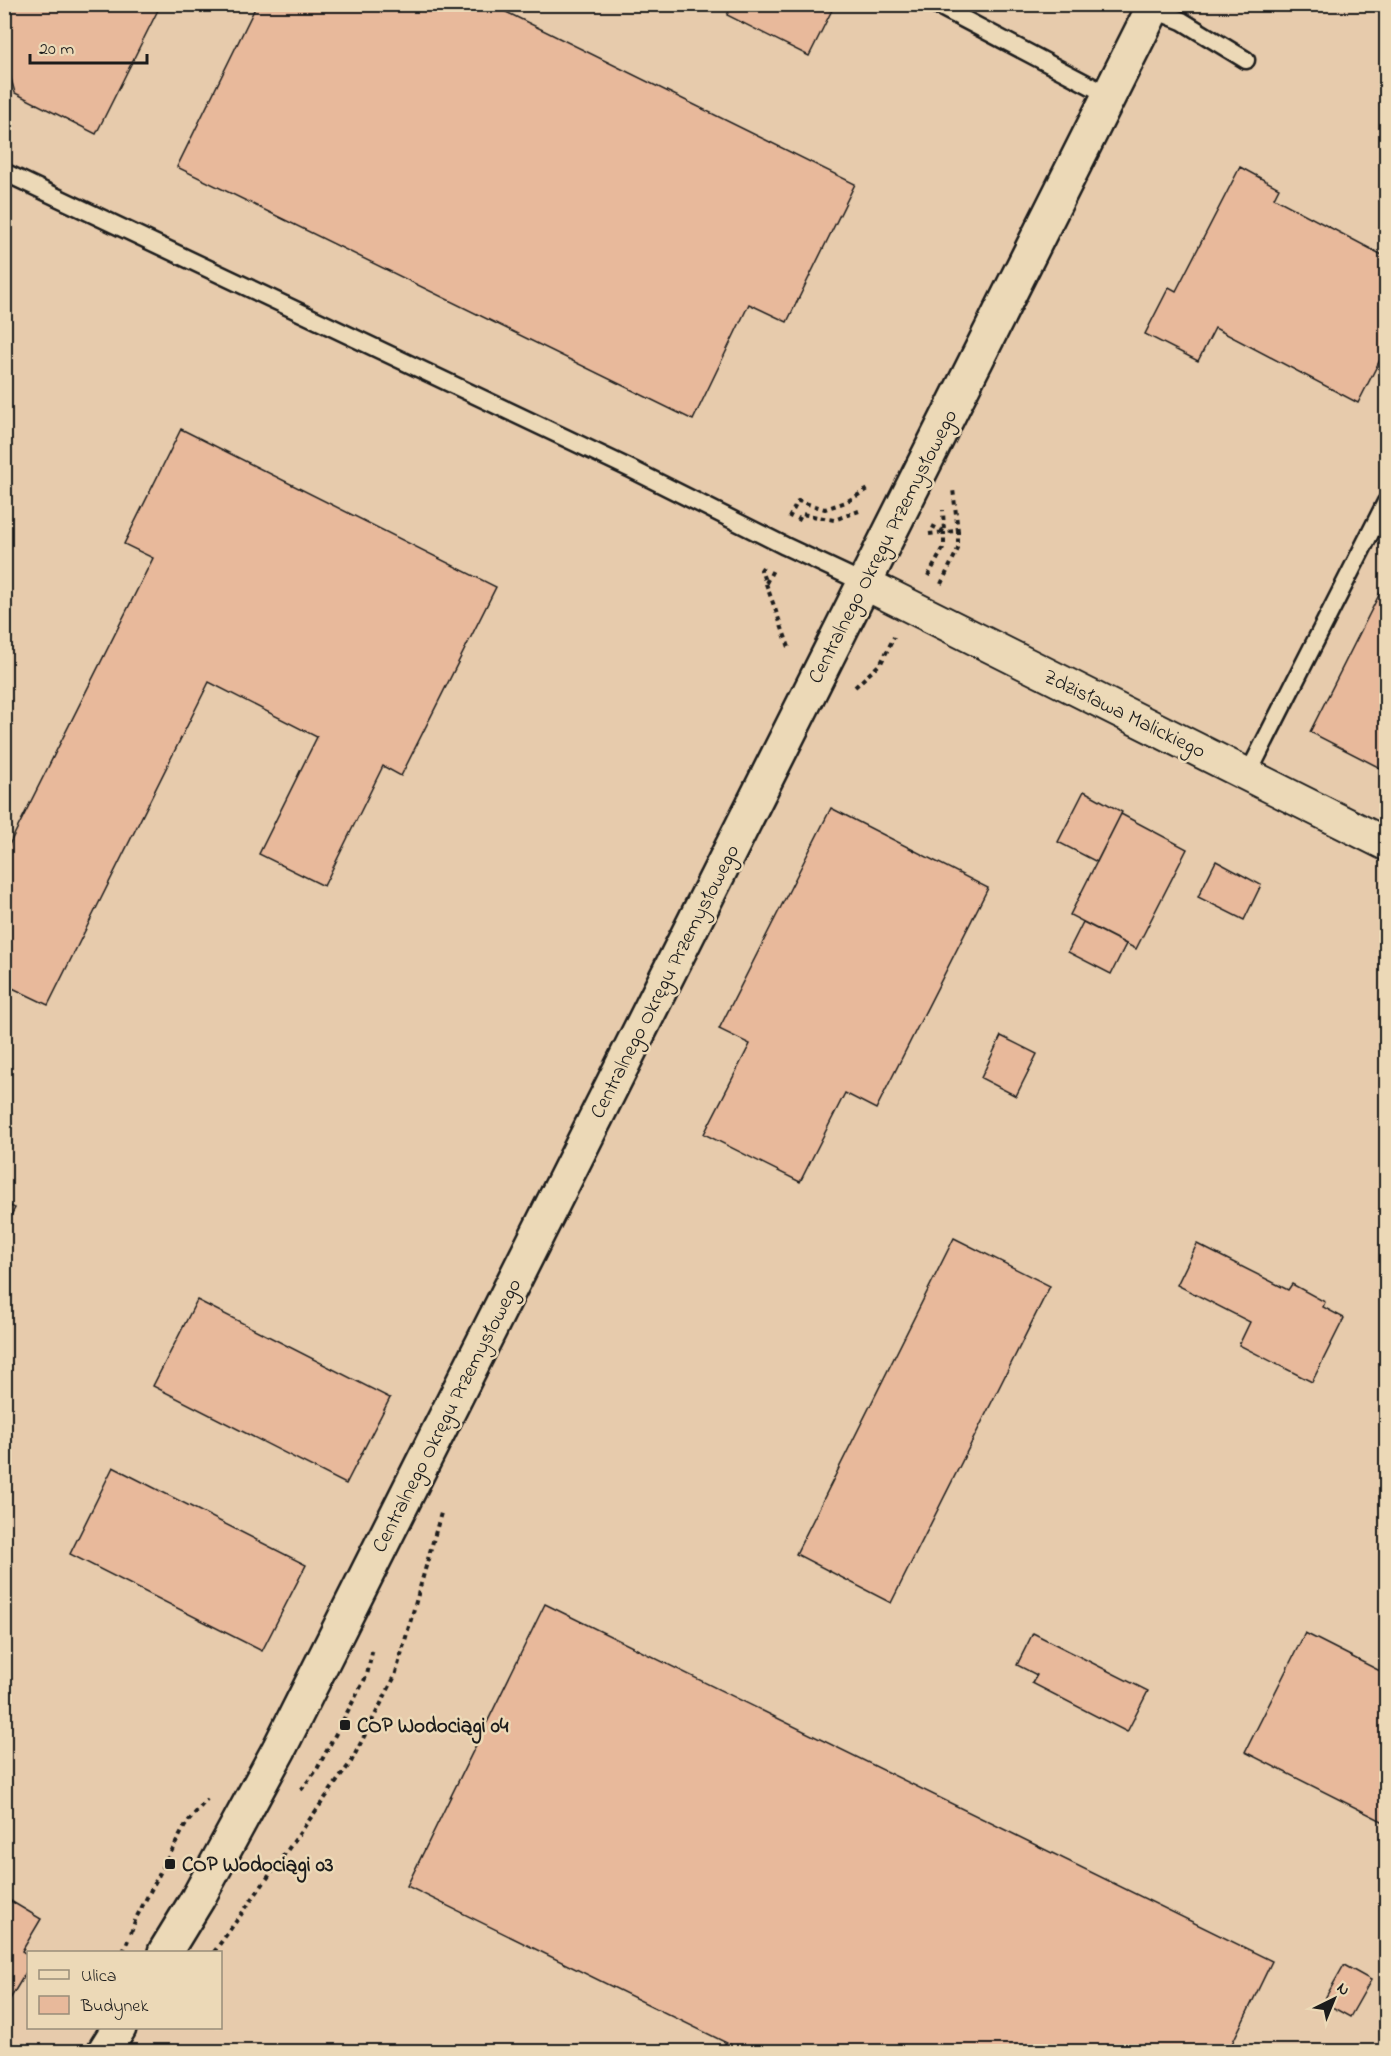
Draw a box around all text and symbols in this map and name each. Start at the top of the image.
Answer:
scale bar [30,27,147,65]
text: 20 m [39,37,74,63]
street label: Centralnego Okręgu Przemysłowego [801,405,968,690]
street label: Zdzisława Malickiego [1037,663,1210,769]
street label: Centralnego Okręgu Przemysłowego [583,840,750,1125]
street label: Centralnego Okręgu Przemysłowego [365,1274,532,1559]
place label: COP Wodociągi 04 [357,1712,509,1744]
marker: COP Wodociągi 04 [338,1718,352,1732]
place label: COP Wodociągi 03 [182,1851,334,1883]
marker: COP Wodociągi 03 [163,1857,177,1871]
legend [27,1951,222,2029]
text: Ulica [81,1964,116,1990]
north arrow [1304,1969,1364,2029]
text: N [1331,1977,1355,2002]
text: Budynek [80,1994,148,2020]

